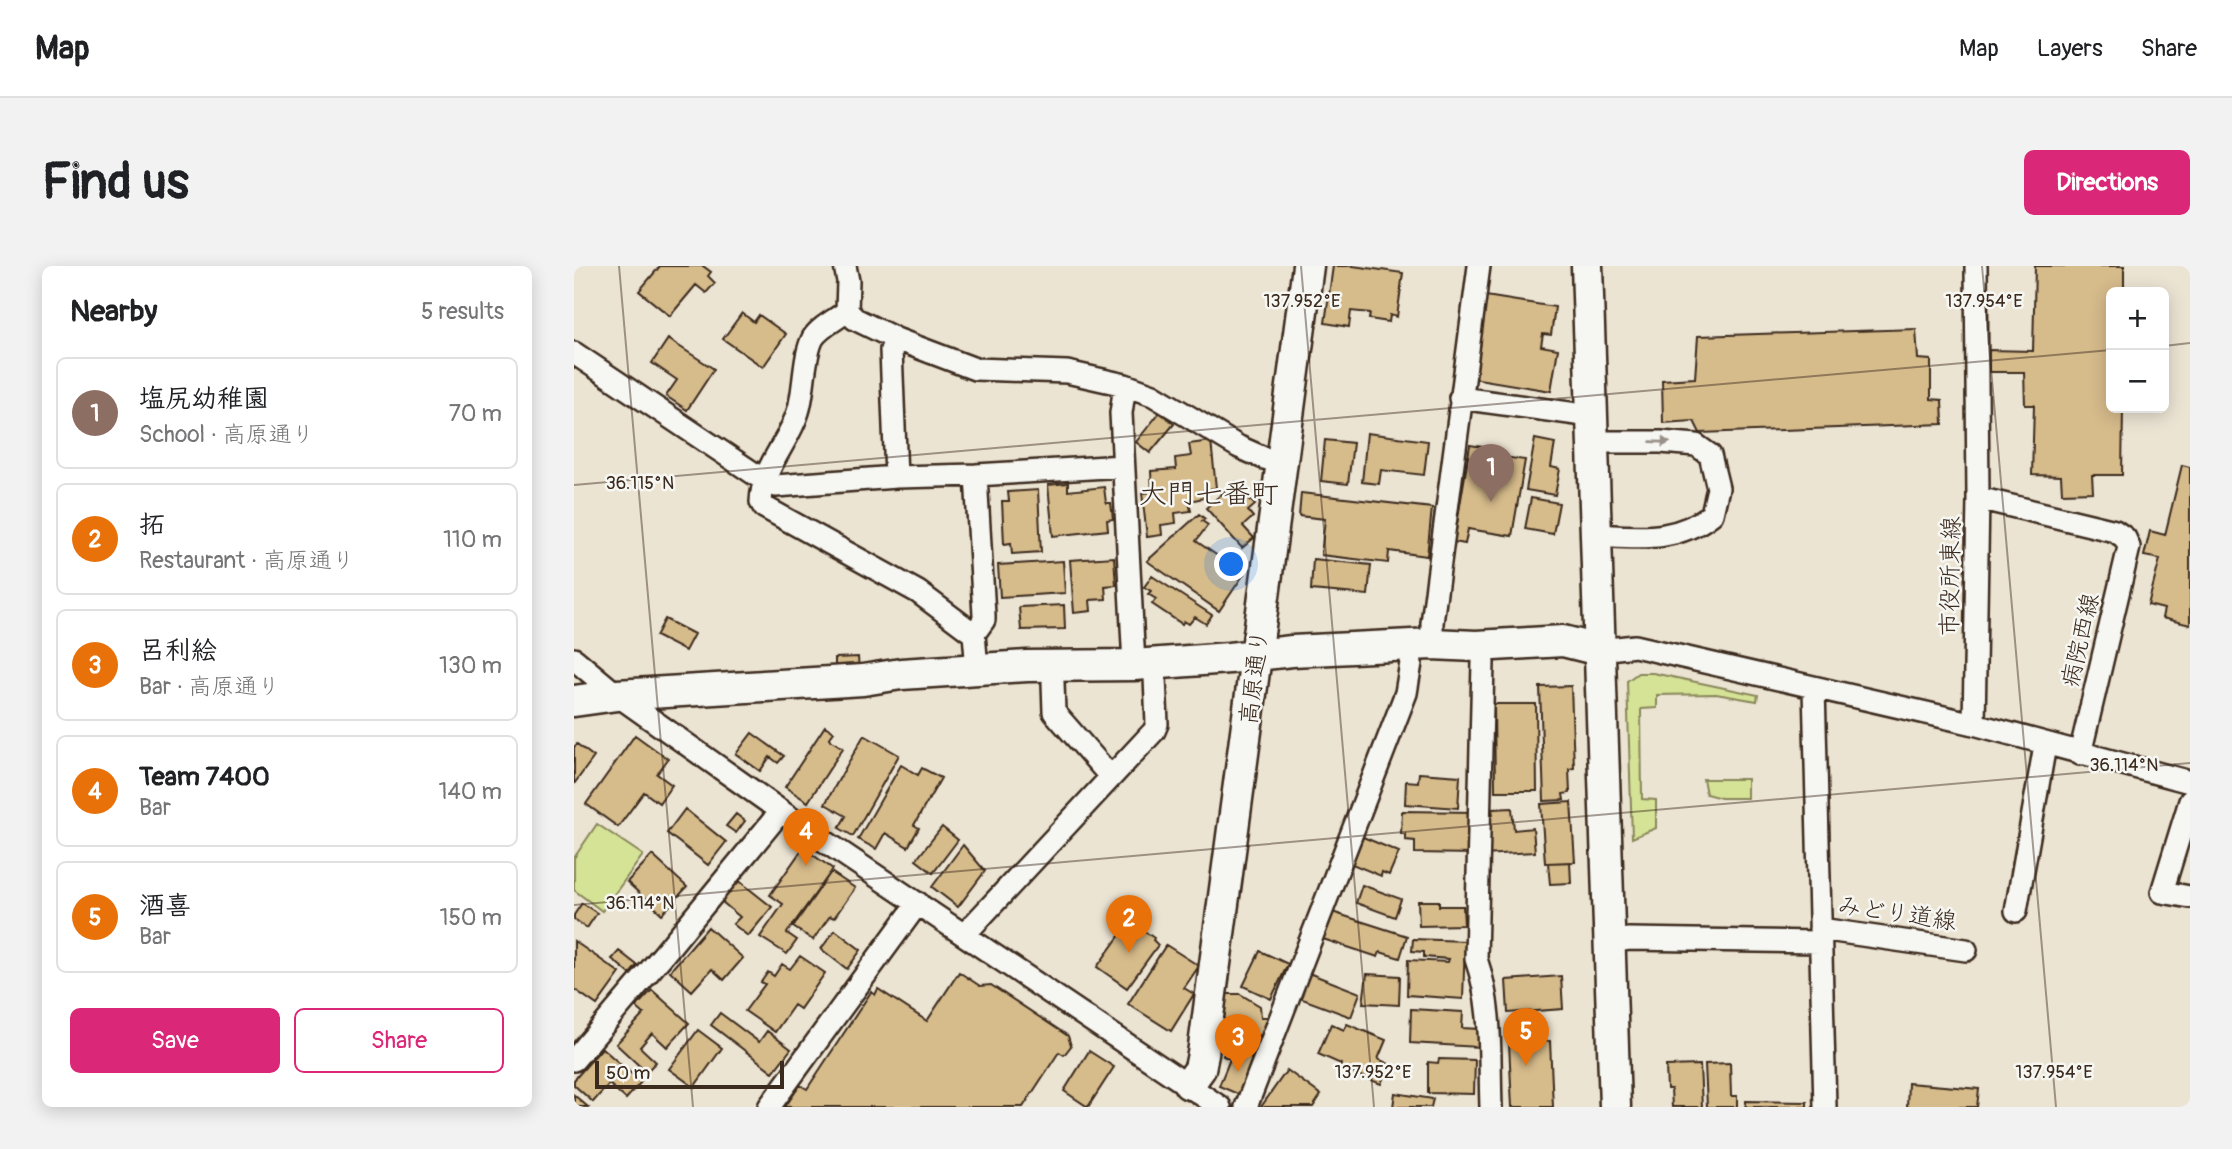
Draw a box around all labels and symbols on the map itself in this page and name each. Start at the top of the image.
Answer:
text: 137.952°E [1264,290,1340,313]
text: 137.954°E [1945,290,2023,313]
one-way arrow [1650,437,1672,448]
pin: 1 [1468,444,1514,502]
text: 36.115°N [606,472,674,495]
district label: 大門七番町 [1139,477,1279,512]
street label: 市役所東線 [1935,516,1966,636]
your location [1214,547,1248,581]
street label: 病院西線 [2056,590,2105,690]
street label: 高原通り [1234,628,1275,726]
text: 36.114°N [2089,754,2159,777]
pin: 4 [783,808,829,866]
street label: みどり道線 [1835,891,1958,936]
text: 36.114°N [605,892,675,915]
pin: 2 [1106,895,1152,953]
pin: 5 [1503,1008,1549,1066]
pin: 3 [1215,1014,1261,1072]
scale bar [595,1058,784,1090]
text: 137.952°E [1335,1061,1411,1084]
text: 137.954°E [2015,1061,2093,1084]

